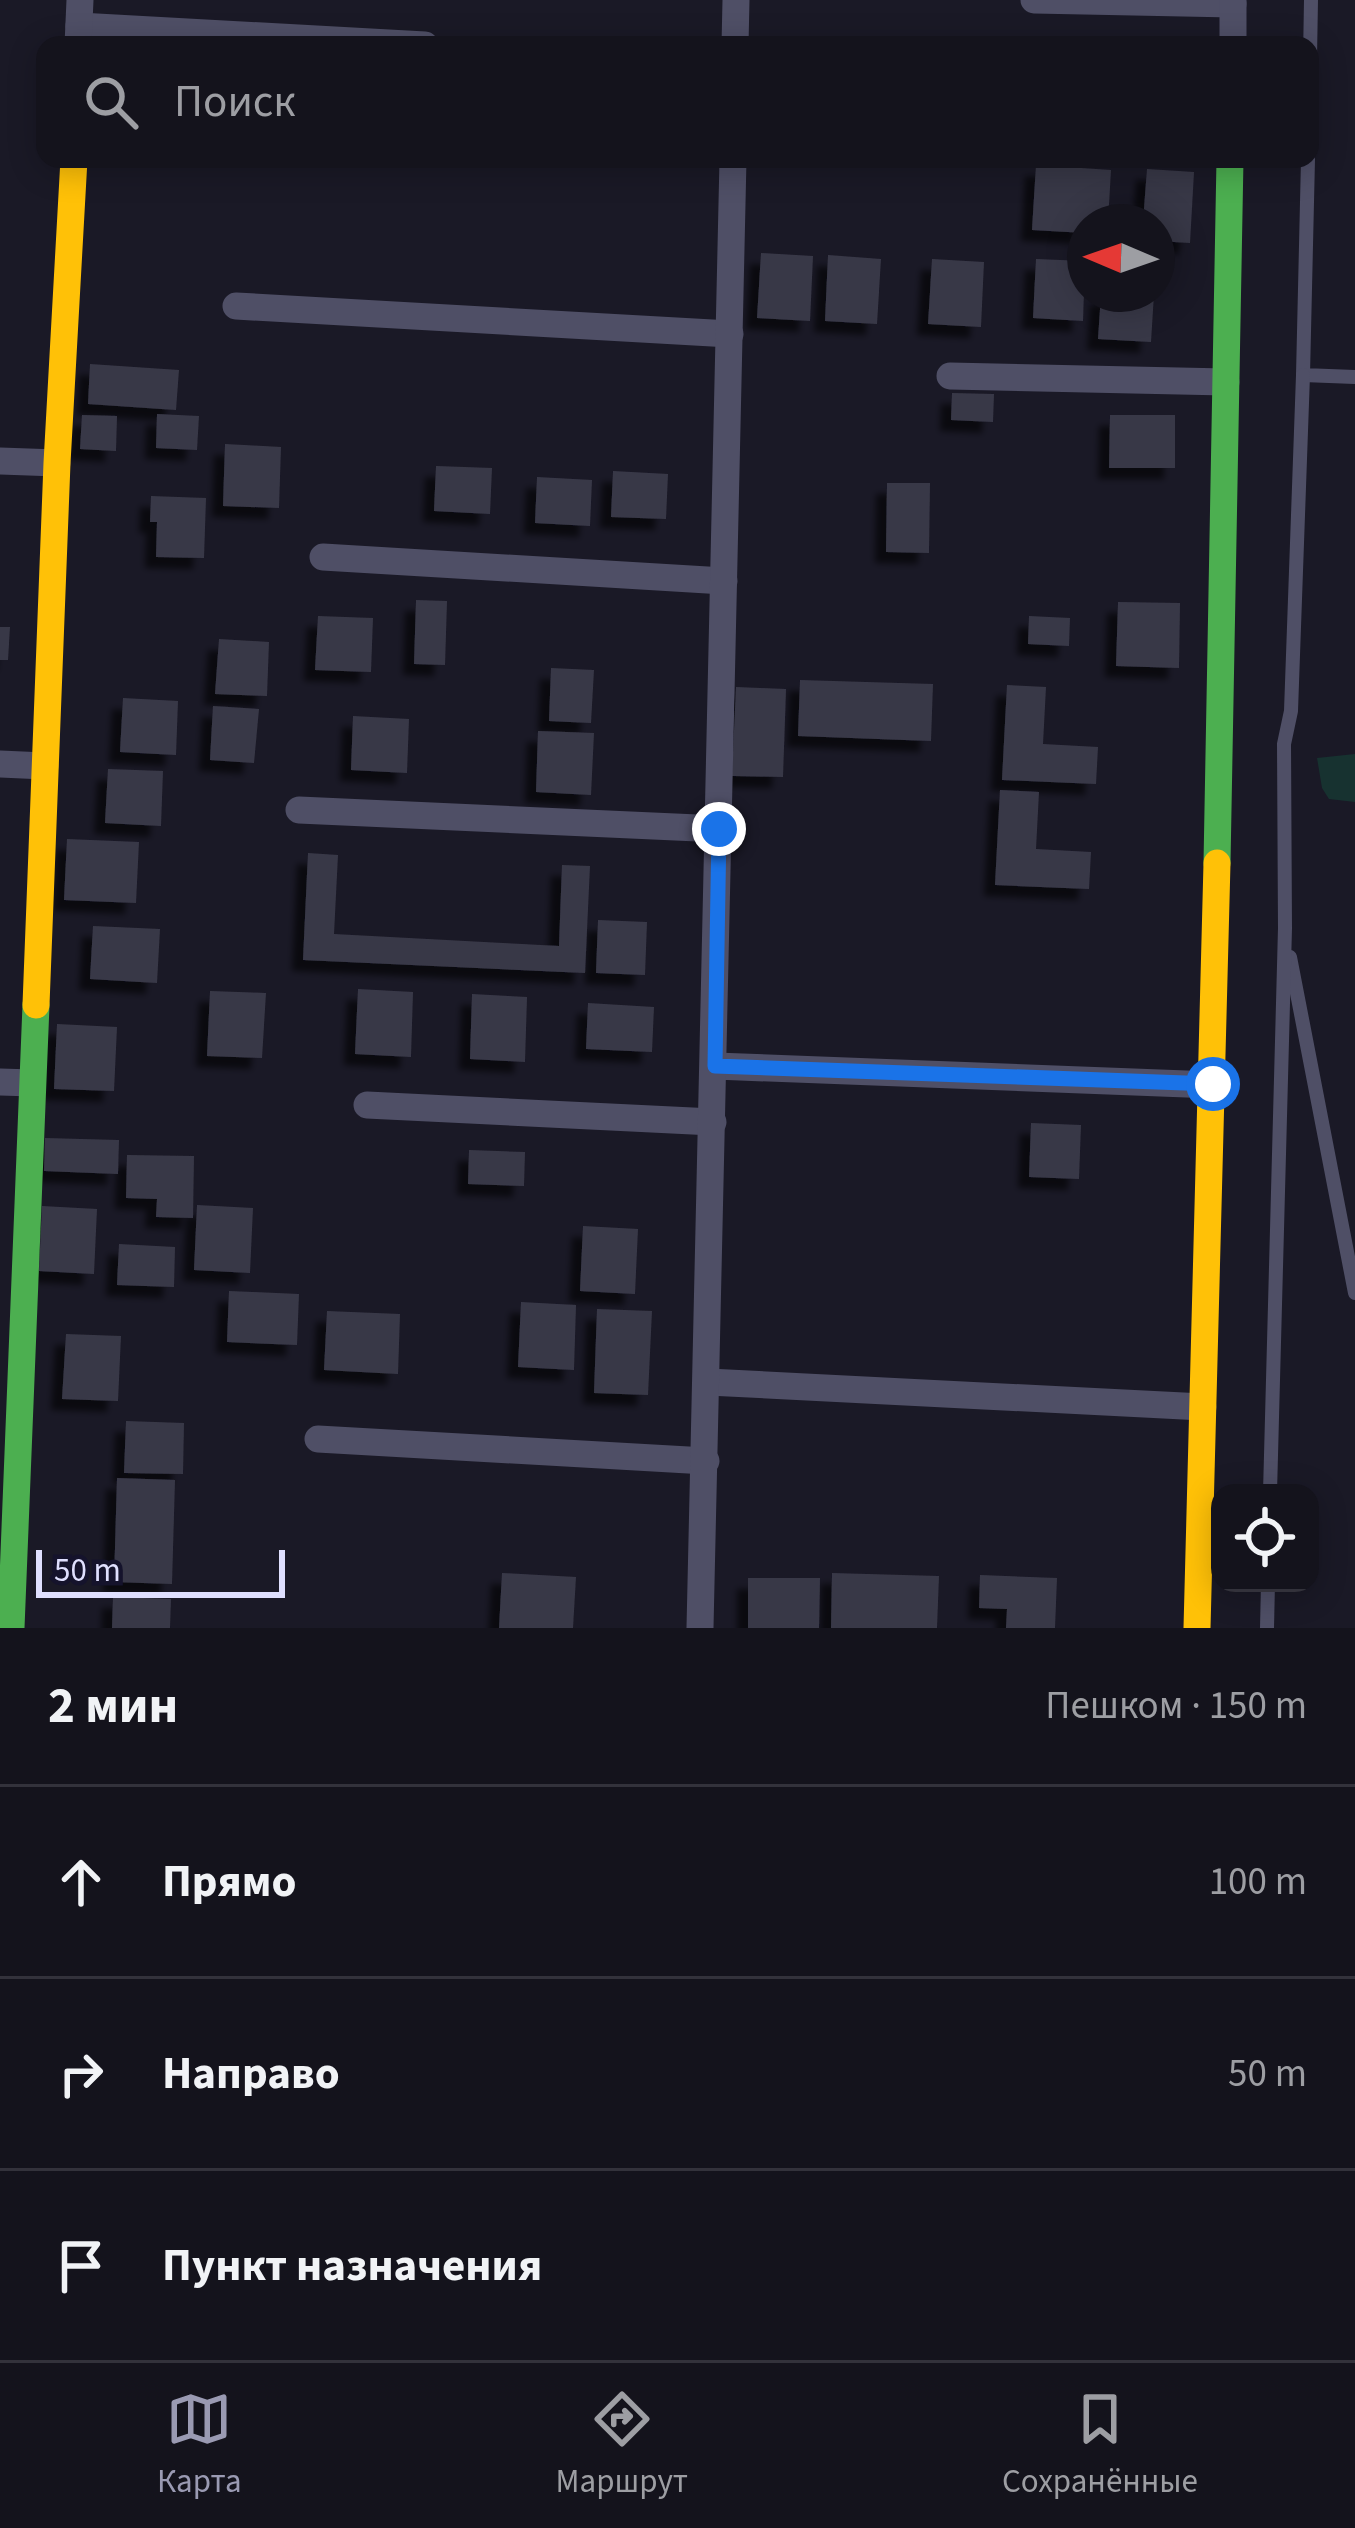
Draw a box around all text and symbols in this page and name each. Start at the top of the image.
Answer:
search box [36,36,1319,168]
icon: search [78,69,144,135]
text: Поиск [174,70,296,134]
north arrow [1067,204,1175,312]
route end [692,802,746,856]
route start [1186,1057,1240,1111]
map controls [1211,1484,1319,1592]
button: locate [1211,1484,1319,1592]
scale bar [36,1544,285,1597]
text: 50 m [54,1547,121,1594]
text: 2 мин [48,1670,178,1742]
text: Пешком · 150 m [1045,1678,1307,1734]
icon: ahead [48,1849,114,1915]
text: Прямо [162,1850,296,1914]
text: 100 m [1209,1854,1307,1910]
icon: right [48,2041,114,2107]
text: Направо [162,2042,340,2106]
text: 50 m [1228,2046,1307,2102]
icon: arrive [48,2233,114,2299]
text: Пункт назначения [162,2234,542,2298]
tab: Карта [157,2386,242,2505]
tab: Маршрут [556,2386,688,2505]
tab: Сохранённые [1002,2386,1198,2505]

